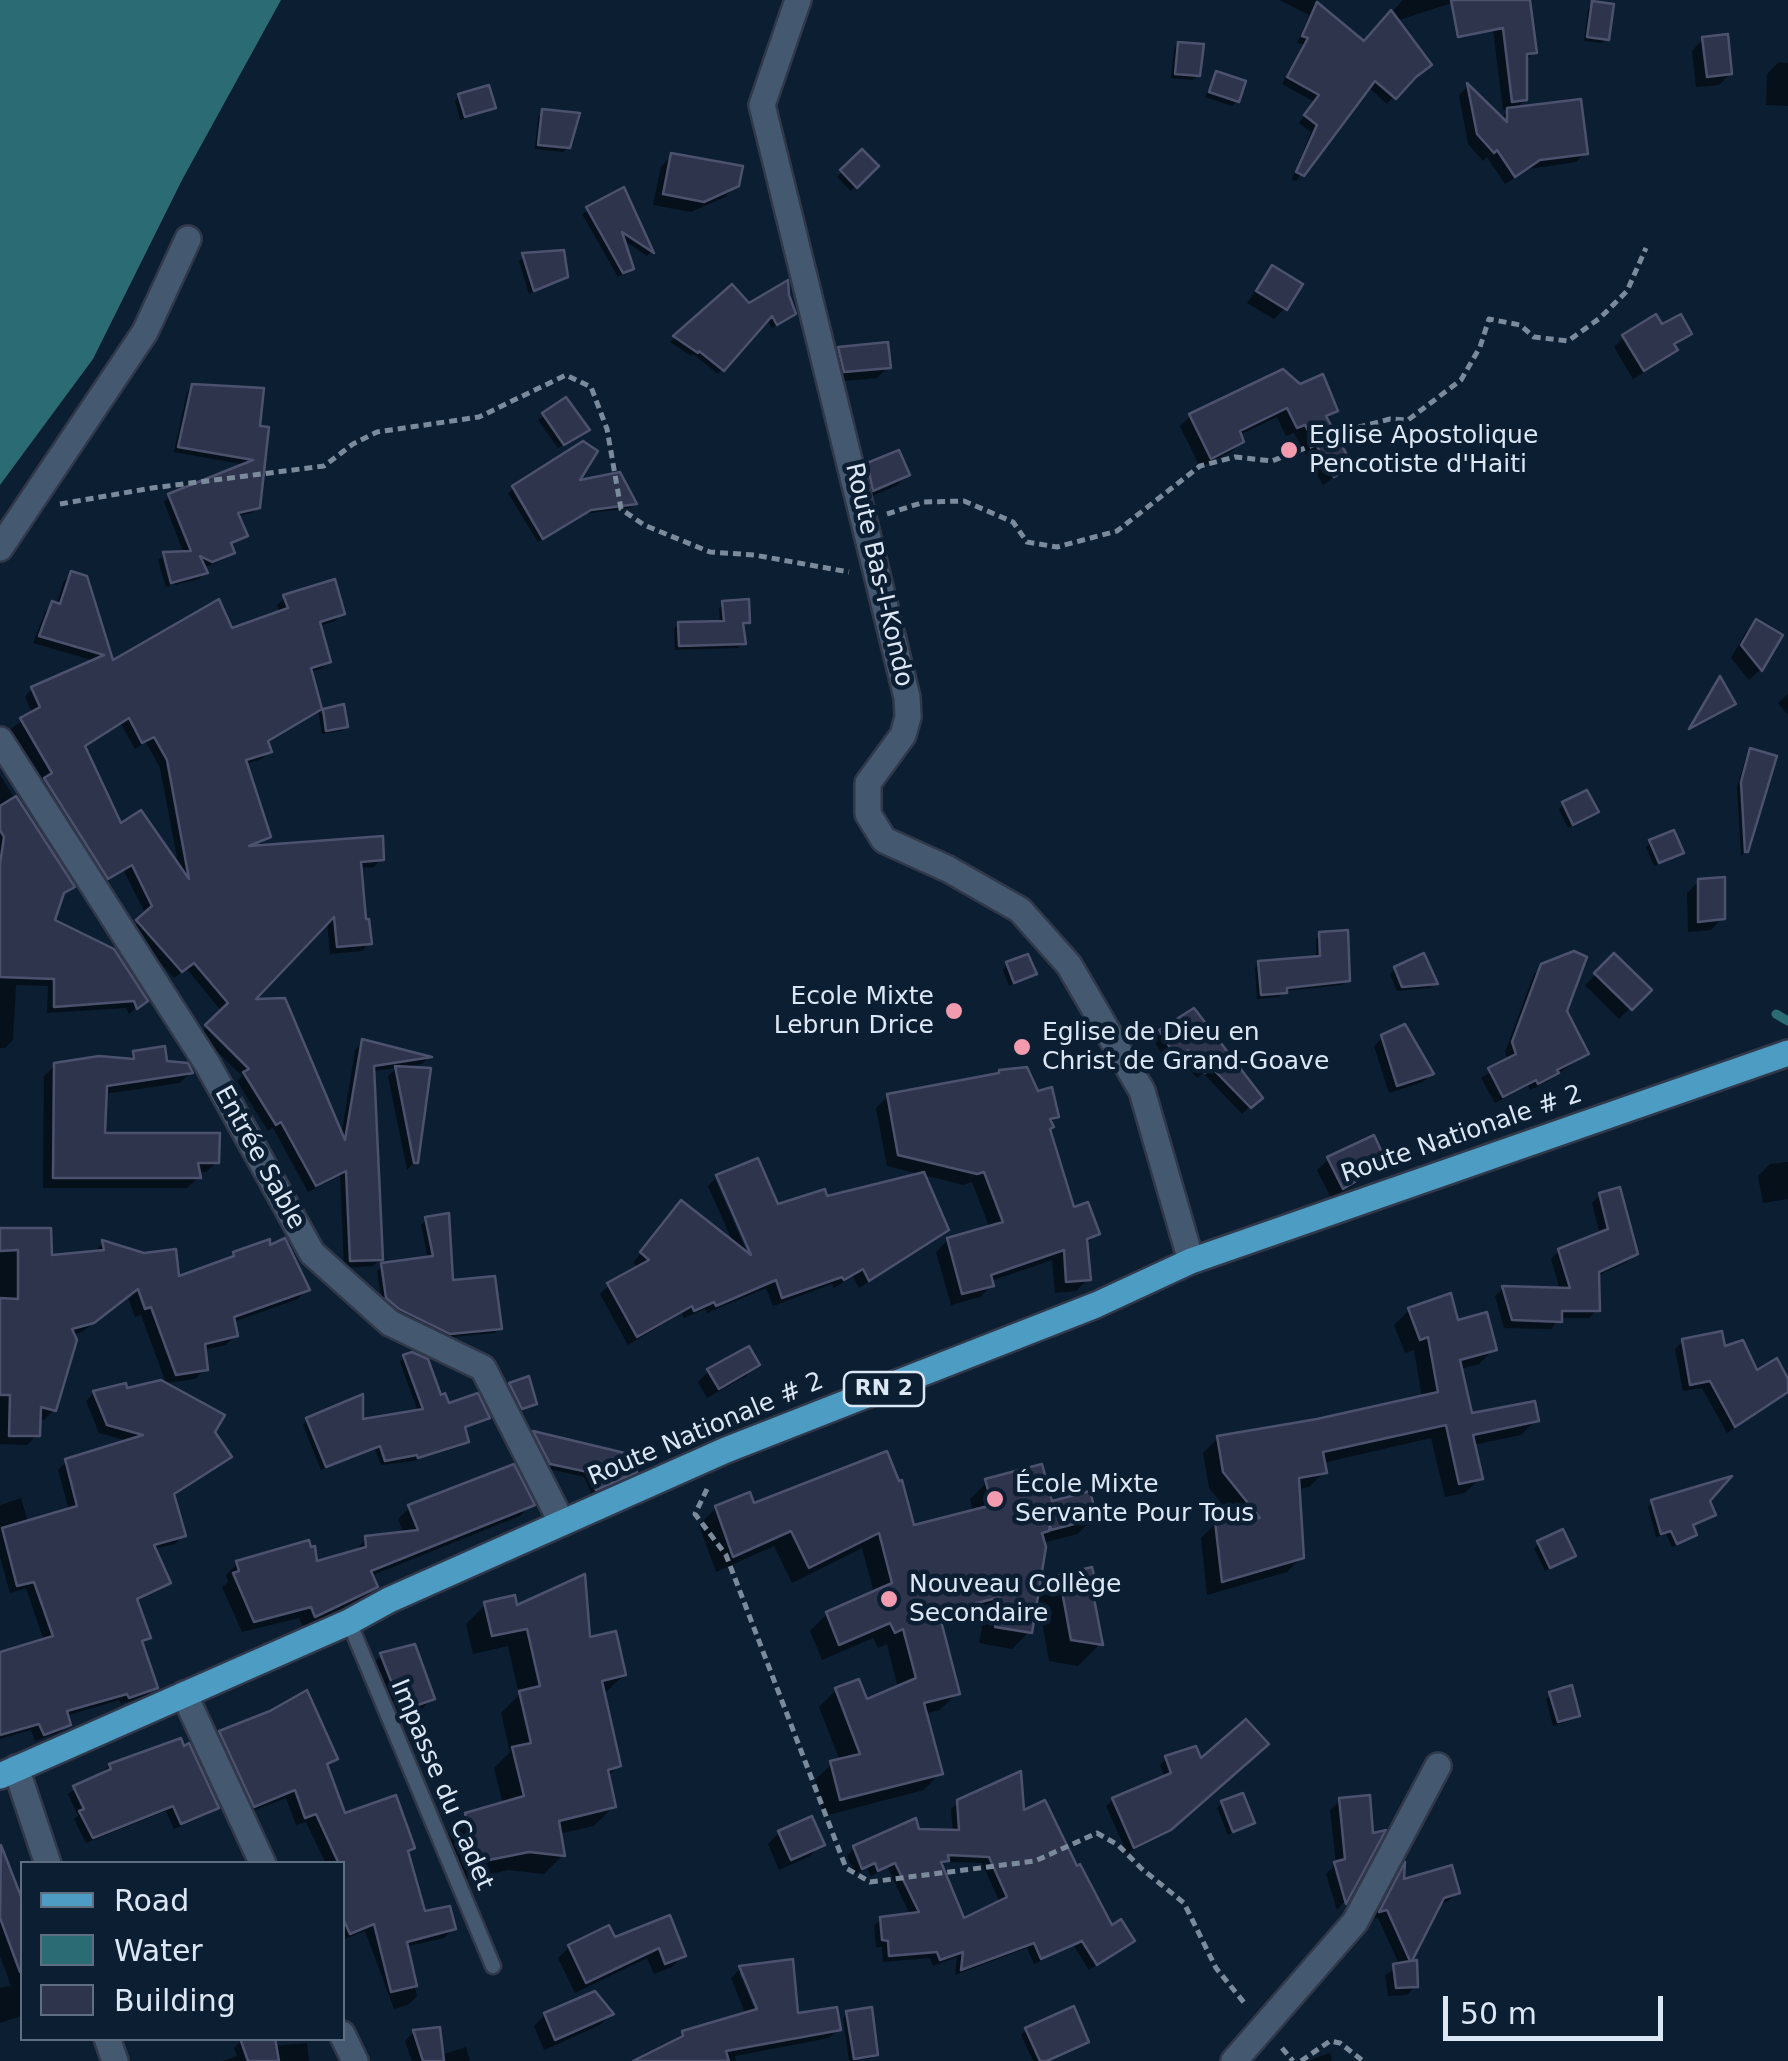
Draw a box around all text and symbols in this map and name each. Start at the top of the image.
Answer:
place label: Eglise Apostolique Pencotiste d'Haiti [1309,421,1538,480]
marker: Eglise Apostolique Pencotiste d'Haiti [1278,439,1300,461]
street label: Route Bas-I-Kondo [838,460,918,690]
place label: Ecole Mixte Lebrun Drice [774,982,934,1041]
marker: Ecole Mixte Lebrun Drice [943,1000,965,1022]
place label: Eglise de Dieu en Christ de Grand-Goave [1042,1018,1329,1077]
marker: Eglise de Dieu en Christ de Grand-Goave [1011,1036,1033,1058]
street label: Route Nationale # 2 [1338,1080,1586,1190]
street label: Entrée Sable [207,1081,311,1235]
street label: Route Nationale # 2 [584,1367,828,1493]
road number: RN 2 [844,1372,924,1406]
place label: École Mixte Servante Pour Tous [1015,1470,1254,1529]
marker: École Mixte Servante Pour Tous [984,1488,1006,1510]
place label: Nouveau Collège Secondaire [909,1570,1121,1629]
marker: Nouveau Collège Secondaire [878,1588,900,1610]
street label: Impasse du Cadet [383,1675,499,1895]
legend [20,1861,345,2041]
text: Road [114,1883,189,1918]
text: Water [114,1933,203,1968]
scale bar [1448,1976,1668,2038]
text: Building [114,1983,236,2018]
text: 50 m [1460,1996,1537,2031]

